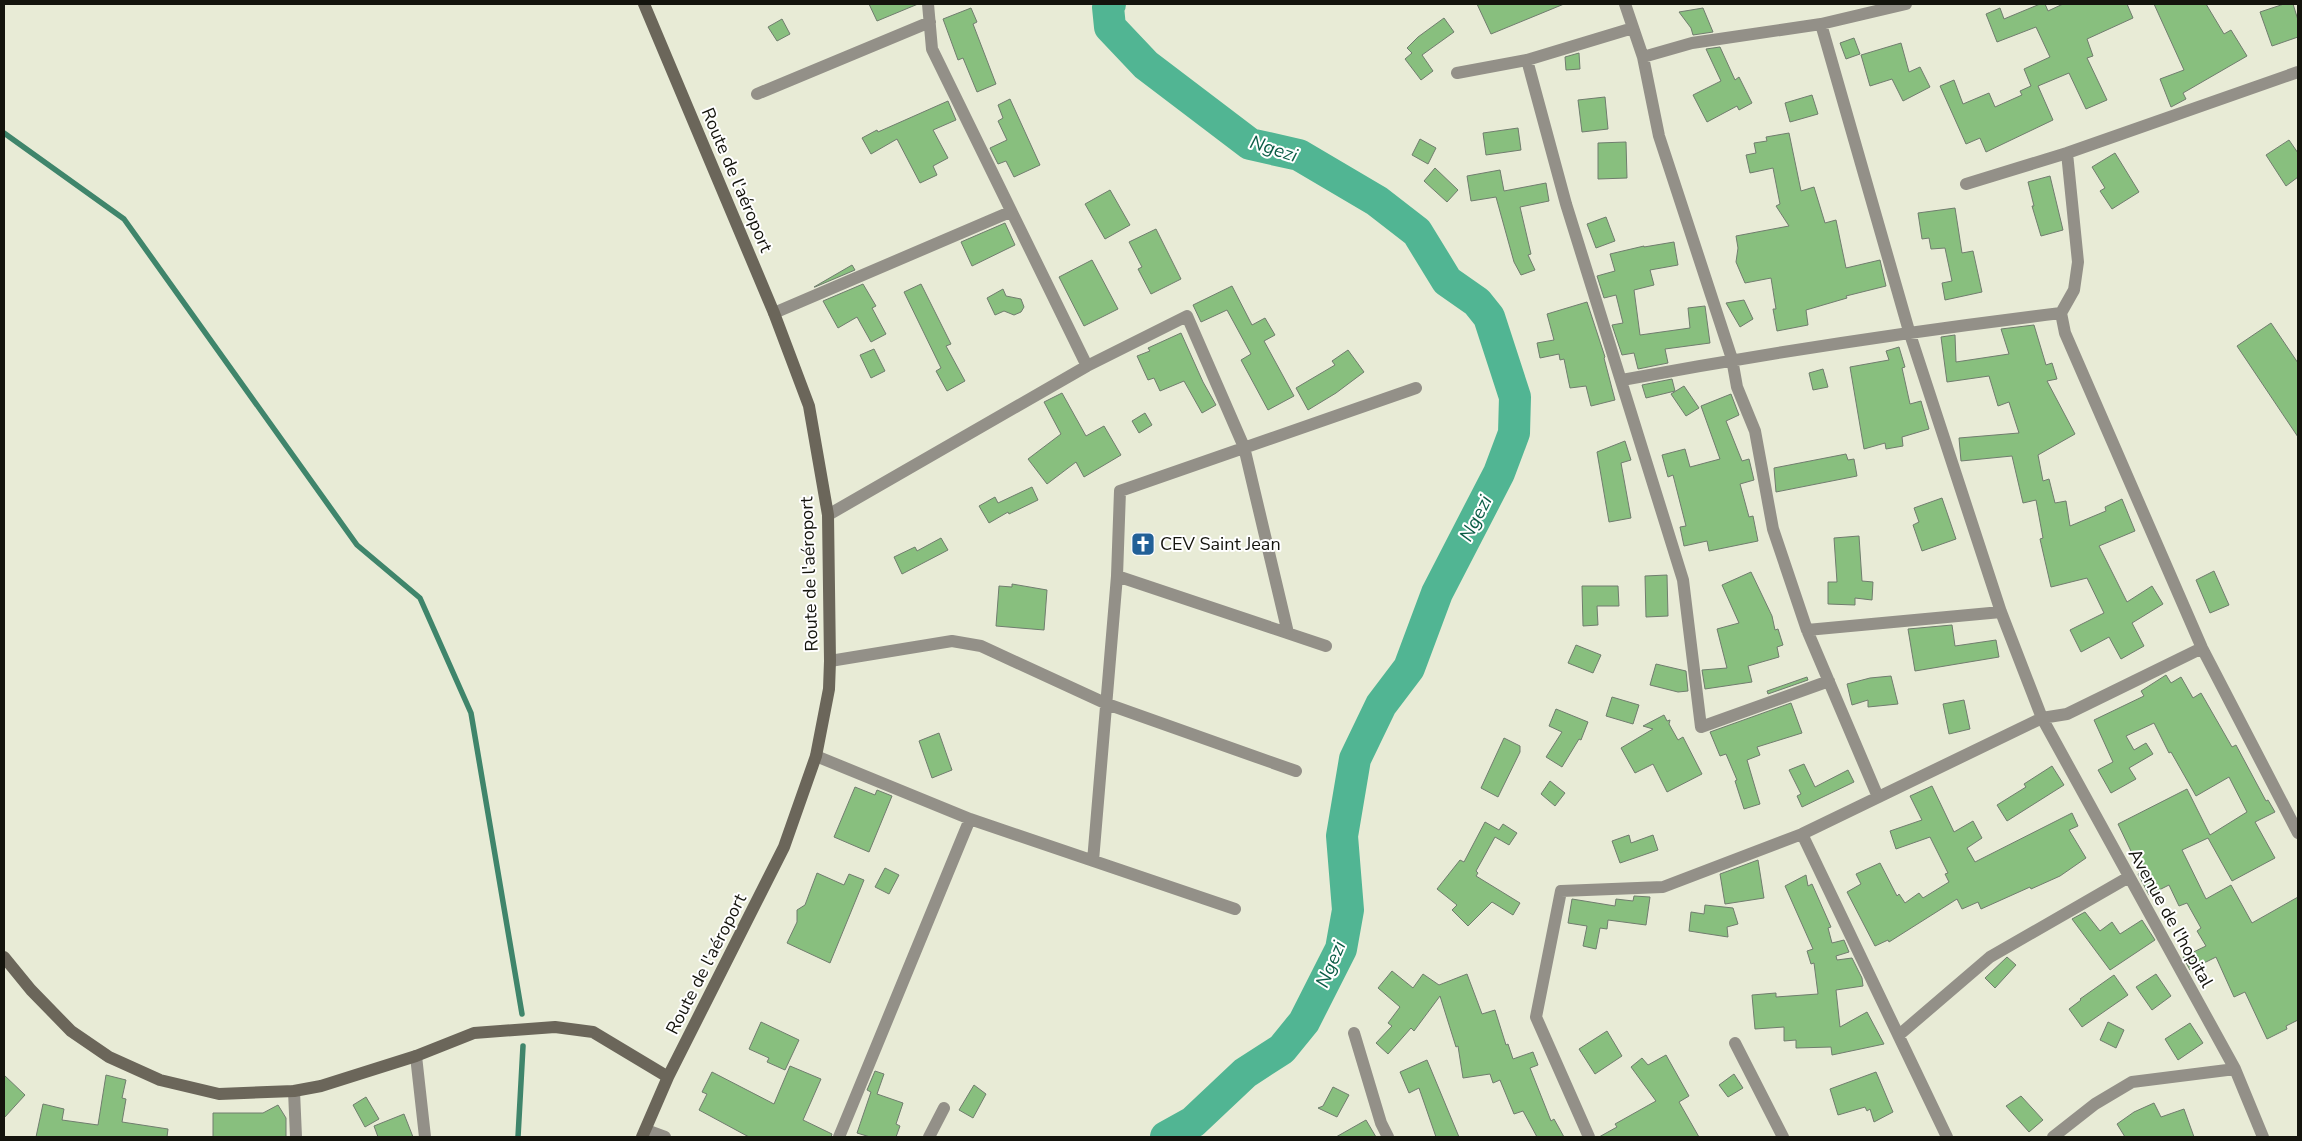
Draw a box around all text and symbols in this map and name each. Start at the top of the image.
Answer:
street label: Route de l'aéroport [696,104,779,257]
water label: Ngezi [1247,129,1301,169]
water label: Ngezi [1453,490,1499,546]
street label: Route de l'aéroport [794,496,824,652]
church icon: CEV Saint Jean [1130,531,1156,557]
place label: CEV Saint Jean [1160,532,1281,556]
street label: Avenue de l'hopital [2123,844,2219,992]
street label: Route de l'aéroport [660,889,752,1038]
water label: Ngezi [1309,936,1353,992]

